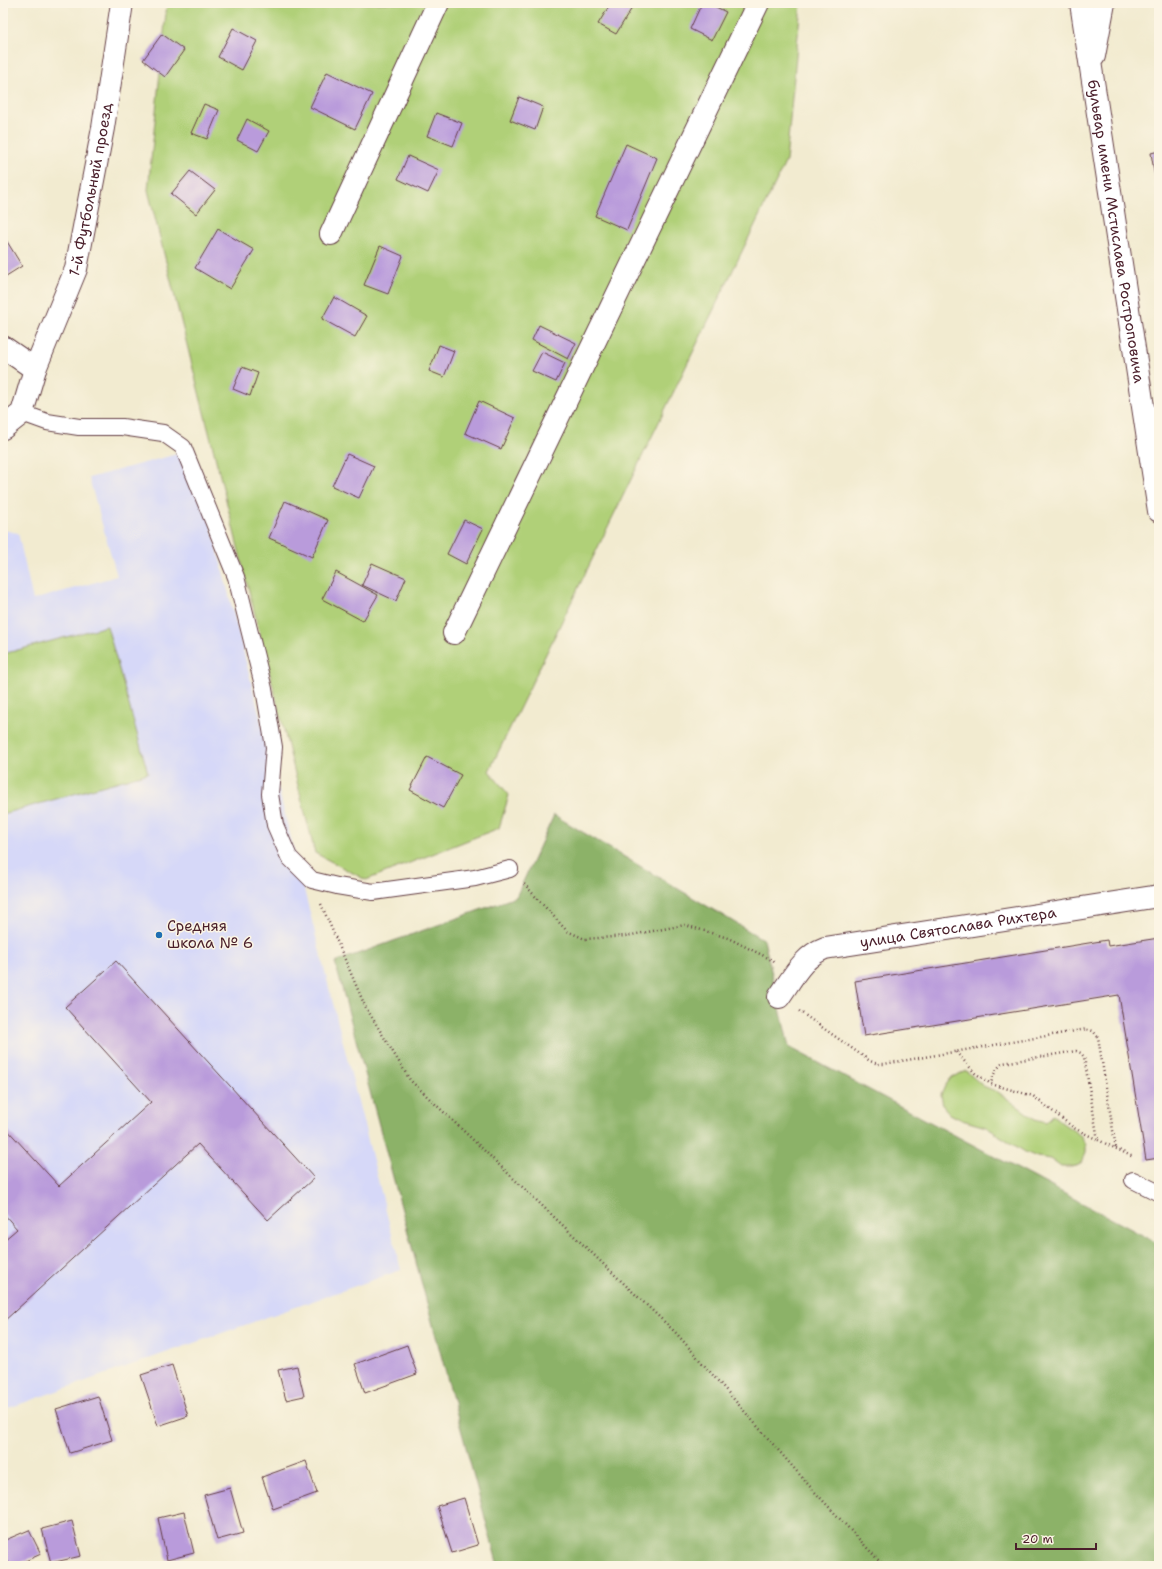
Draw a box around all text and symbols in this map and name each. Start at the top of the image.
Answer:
street label: бульвар имени Мстислава Ростроповича [1083,78,1149,385]
street label: 1-й Футбольный проезд [64,101,117,280]
street label: улица Святослава Рихтера [858,902,1058,952]
place label: Средняя школа № 6 [167,916,253,953]
marker: Средняя школа № 6 [154,930,164,940]
scale bar [1016,1525,1096,1551]
text: 20 m [1022,1531,1053,1547]

